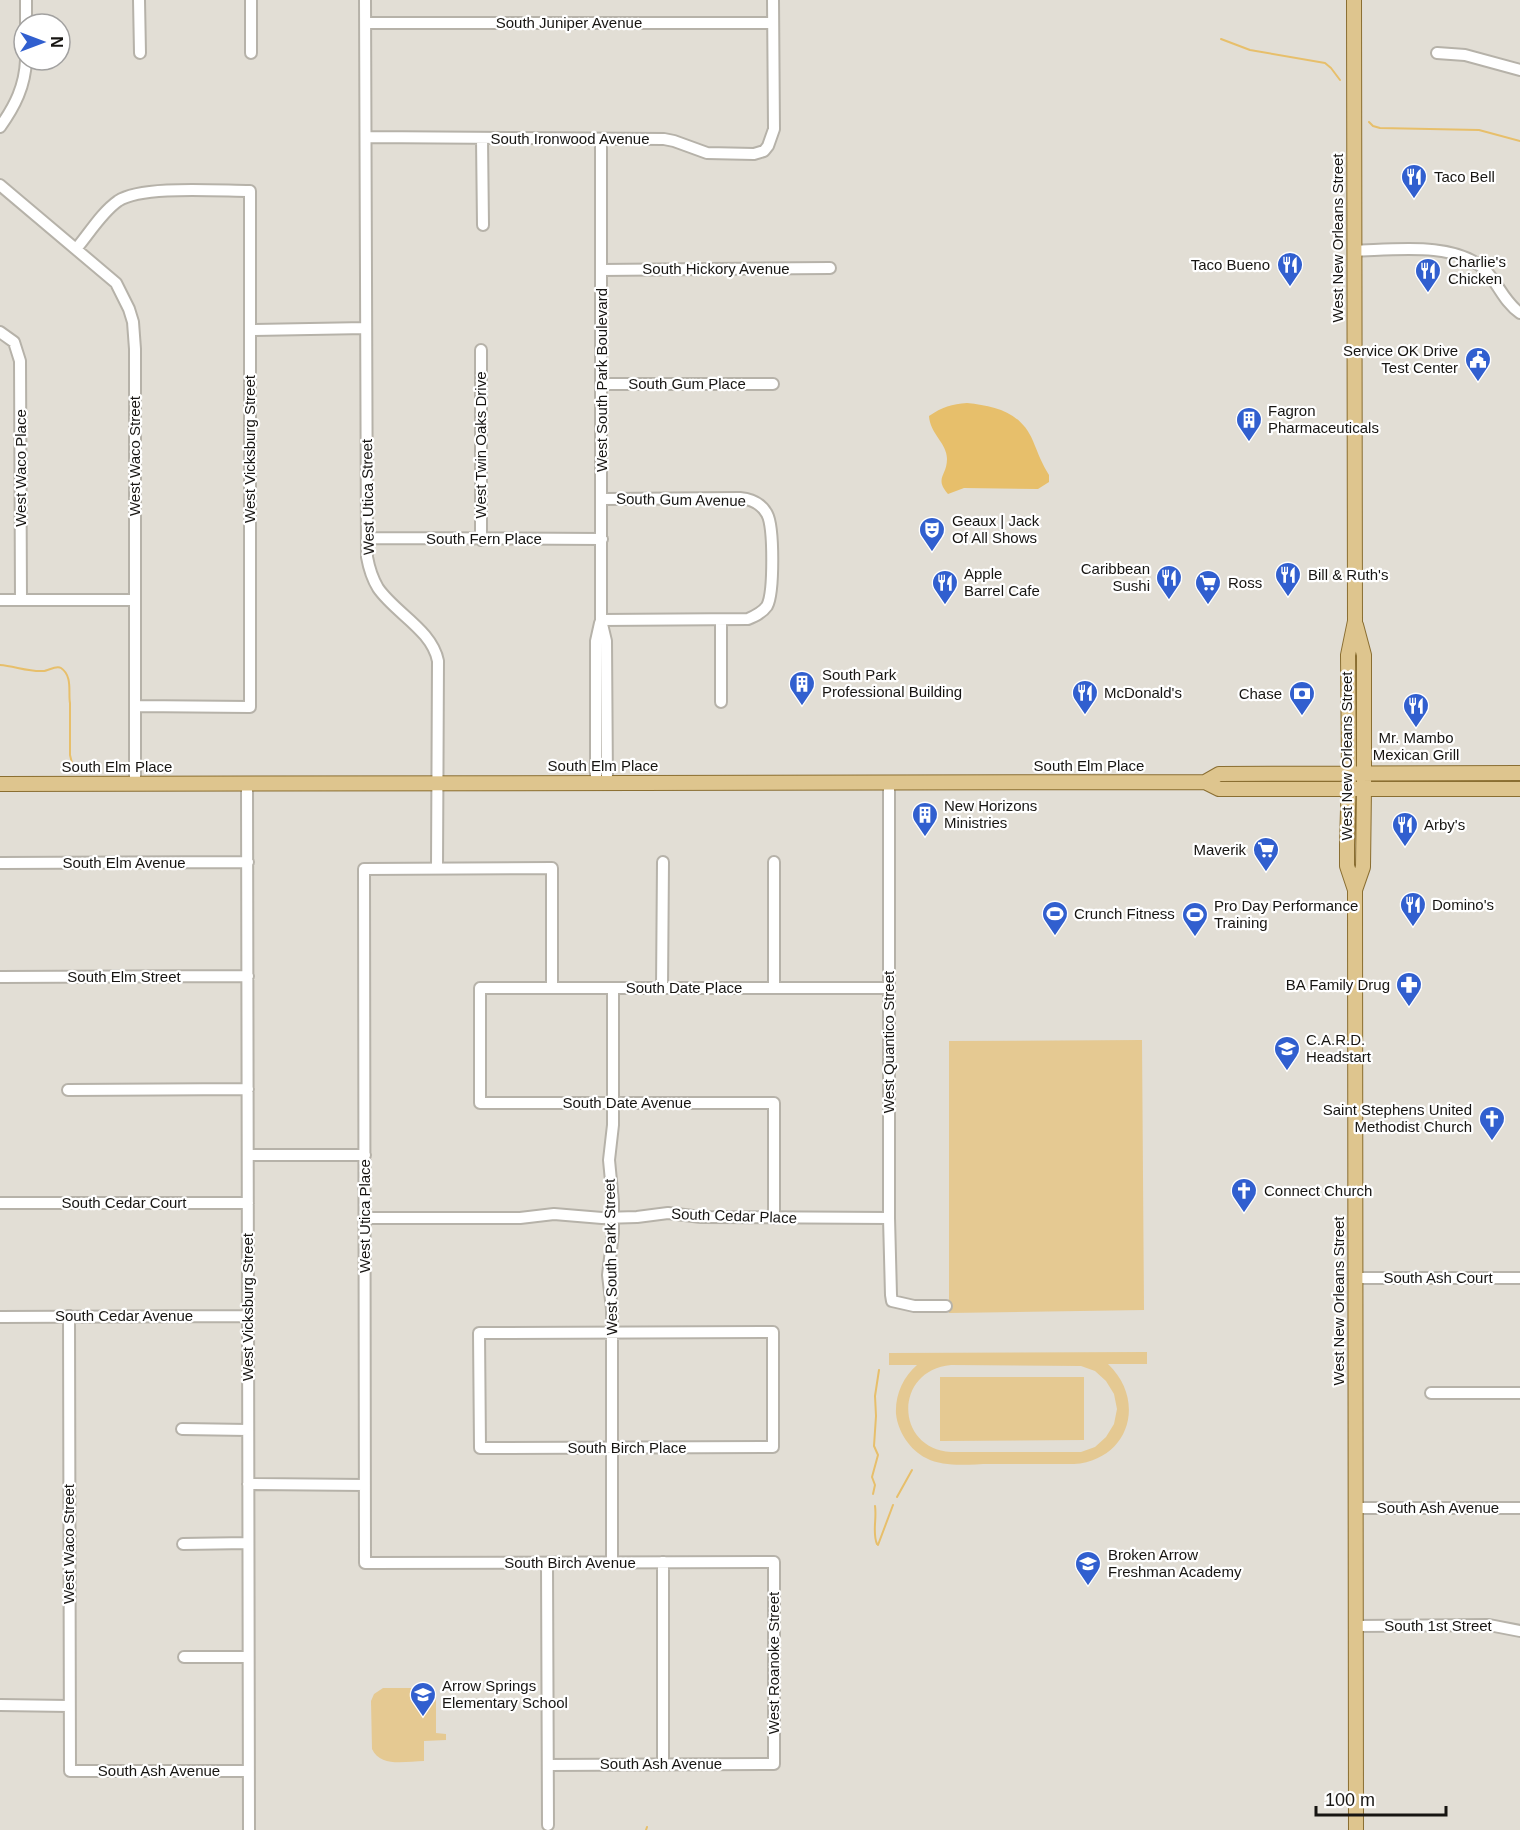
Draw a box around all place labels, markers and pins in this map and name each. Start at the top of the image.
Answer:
restaurant icon: Taco Bell [1399,162,1429,200]
place label: Taco Bell [1434,168,1495,185]
restaurant icon: Taco Bueno [1275,250,1305,288]
place label: Charlie's Chicken [1448,253,1506,287]
place label: Taco Bueno [1191,256,1270,273]
restaurant icon: Charlie's Chicken [1413,256,1443,294]
place label: Service OK Drive Test Center [1343,342,1458,376]
public building icon: Service OK Drive Test Center [1463,345,1493,383]
place label: Fagron Pharmaceuticals [1268,402,1379,436]
building icon: Fagron Pharmaceuticals [1234,405,1264,443]
place label: Geaux | Jack Of All Shows [952,512,1040,546]
theatre icon: Geaux | Jack Of All Shows [917,515,947,553]
place label: Caribbean Sushi [1081,560,1150,594]
restaurant icon: Bill & Ruth's [1273,560,1303,598]
restaurant icon: Caribbean Sushi [1154,563,1184,601]
place label: Apple Barrel Cafe [964,565,1040,599]
place label: Bill & Ruth's [1308,566,1388,583]
restaurant icon: Apple Barrel Cafe [930,568,960,606]
supermarket icon: Ross [1193,568,1223,606]
place label: Ross [1228,574,1262,591]
place label: South Park Professional Building [822,666,962,700]
building icon: South Park Professional Building [787,669,817,707]
restaurant icon: McDonald's [1070,678,1100,716]
bank icon: Chase [1287,679,1317,717]
place label: McDonald's [1104,684,1182,701]
place label: Chase [1239,685,1282,702]
restaurant icon: Mr. Mambo Mexican Grill [1401,691,1431,729]
place label: Mr. Mambo Mexican Grill [1373,729,1459,763]
place label: New Horizons Ministries [944,797,1037,831]
building icon: New Horizons Ministries [910,800,940,838]
restaurant icon: Arby's [1390,810,1420,848]
place label: Arby's [1424,816,1465,833]
supermarket icon: Maverik [1251,835,1281,873]
place label: Maverik [1193,841,1246,858]
restaurant icon: Domino's [1398,890,1428,928]
place label: Domino's [1432,896,1494,913]
place label: Pro Day Performance Training [1214,897,1358,931]
sports icon: Crunch Fitness [1040,899,1070,937]
sports icon: Pro Day Performance Training [1180,900,1210,938]
place label: Crunch Fitness [1074,905,1175,922]
pharmacy icon: BA Family Drug [1394,970,1424,1008]
place label: BA Family Drug [1286,976,1390,993]
place label: C.A.R.D. Headstart [1306,1031,1372,1065]
school or university icon: C.A.R.D. Headstart [1272,1034,1302,1072]
place label: Saint Stephens United Methodist Church [1323,1101,1472,1135]
church icon: Saint Stephens United Methodist Church [1477,1104,1507,1142]
church icon: Connect Church [1229,1176,1259,1214]
place label: Connect Church [1264,1182,1372,1199]
place label: Broken Arrow Freshman Academy [1108,1546,1242,1580]
school or university icon: Broken Arrow Freshman Academy [1073,1549,1103,1587]
place label: Arrow Springs Elementary School [442,1677,568,1711]
school or university icon: Arrow Springs Elementary School [408,1680,438,1718]

